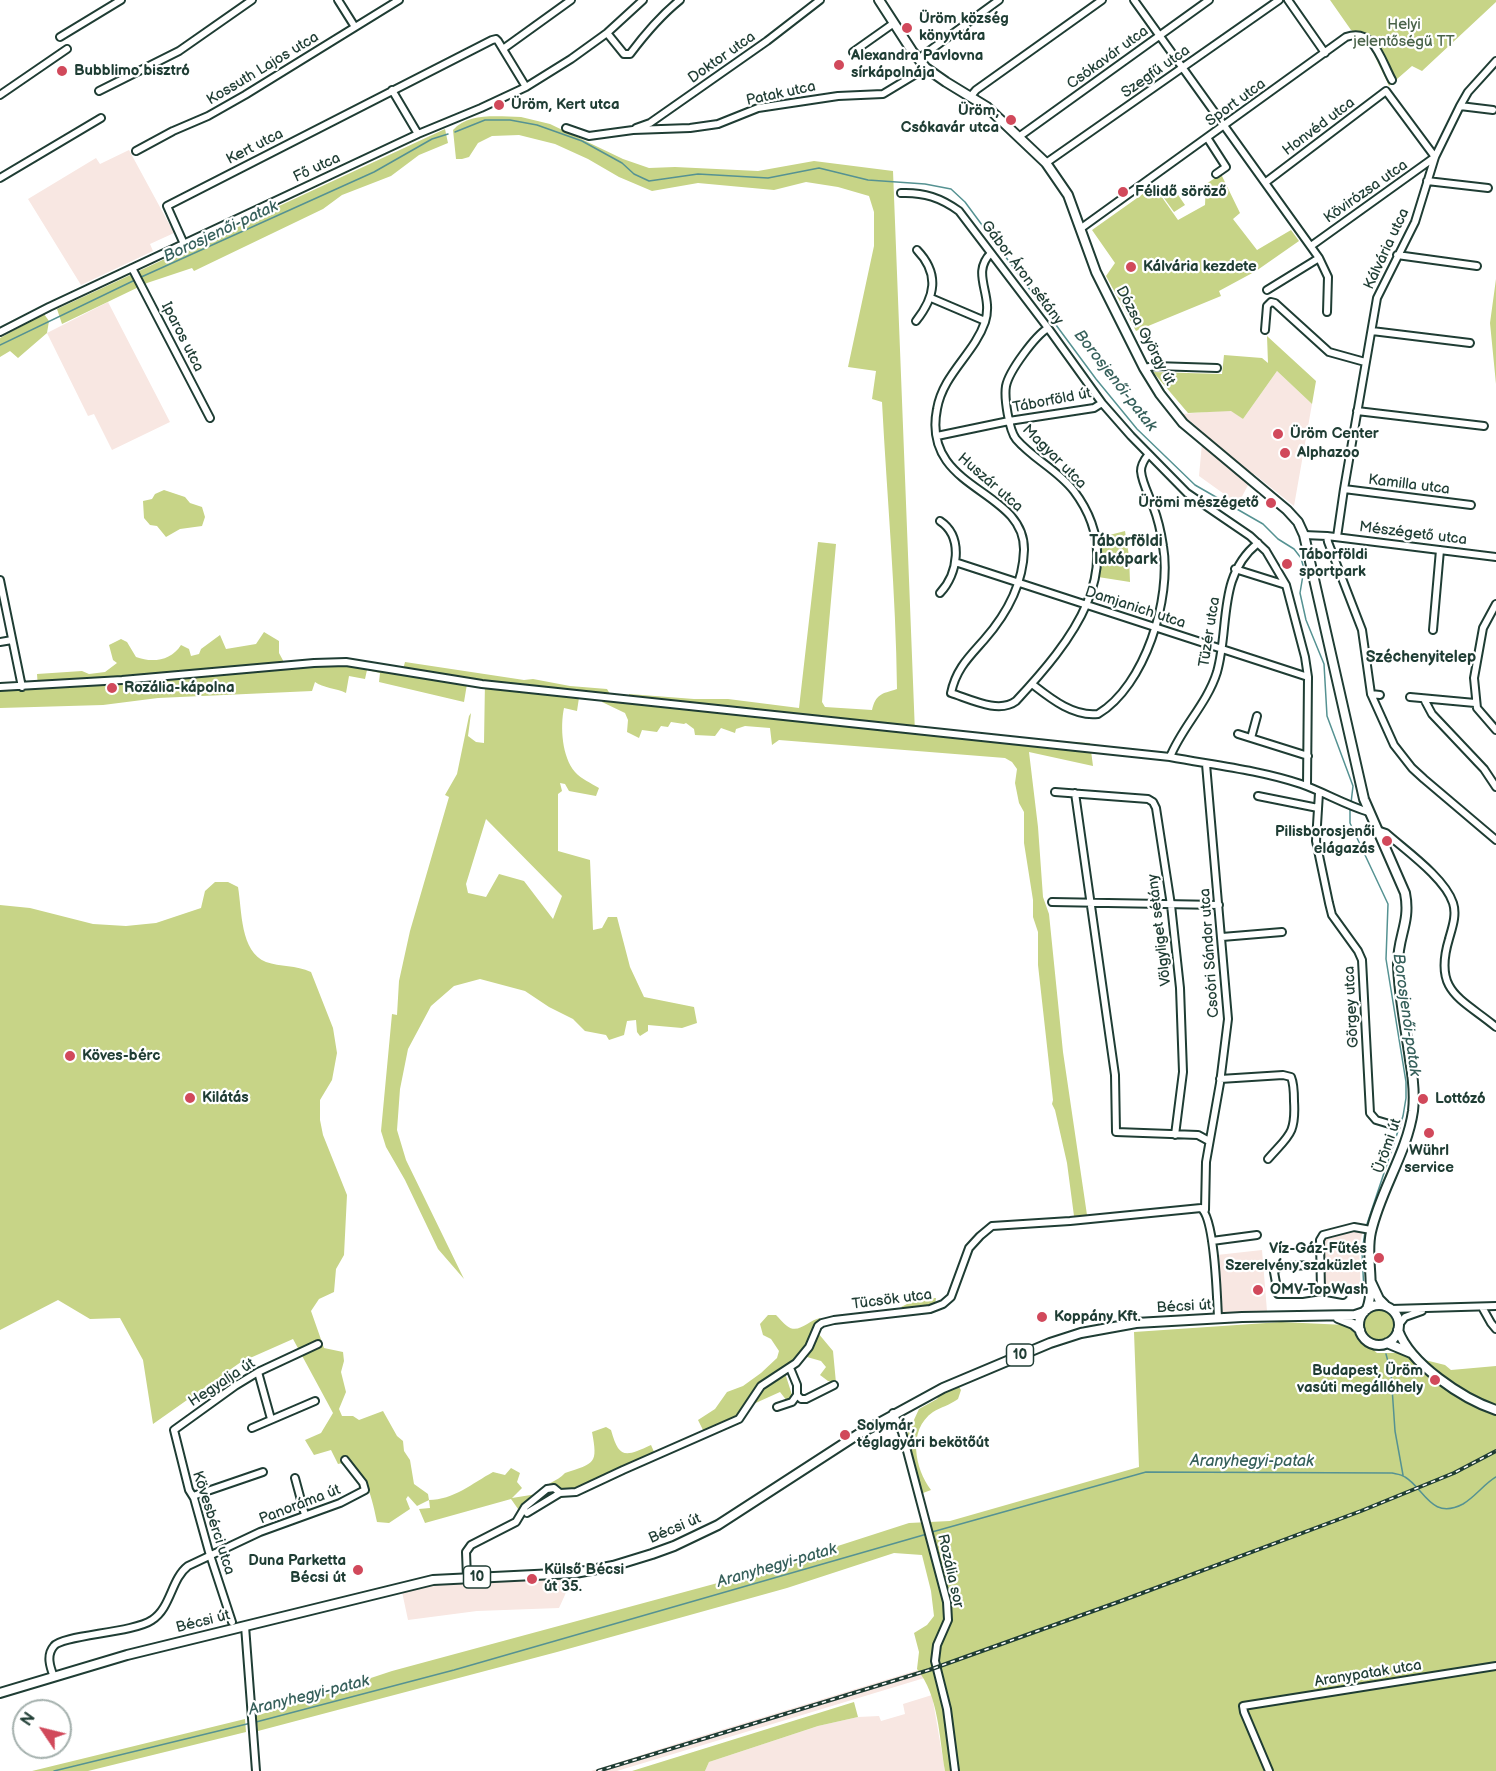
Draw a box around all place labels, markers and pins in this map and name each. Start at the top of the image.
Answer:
place label: Üröm község könyvtára [919,10,1009,45]
marker: Üröm község könyvtára [900,21,914,35]
place label: Alexandra Pavlovna sírkápolnája [851,47,983,82]
marker: Alexandra Pavlovna sírkápolnája [832,58,846,72]
place label: Bubblimo bisztró [74,62,190,80]
marker: Bubblimo bisztró [55,64,69,78]
place label: Üröm, Kert utca [511,96,620,114]
marker: Üröm, Kert utca [492,98,506,112]
place label: Üröm, Csókavár utca [901,102,999,137]
marker: Üröm, Csókavár utca [1004,113,1018,127]
place label: Félidő söröző [1135,183,1227,201]
marker: Félidő söröző [1116,185,1130,199]
place label: Kálvária kezdete [1143,258,1257,276]
marker: Kálvária kezdete [1124,260,1138,274]
place label: Üröm Center [1290,425,1379,443]
marker: Üröm Center [1271,427,1285,441]
place label: Alphazoo [1297,444,1359,462]
marker: Alphazoo [1278,446,1292,460]
place label: Ürömi mészégető [1138,494,1259,512]
marker: Ürömi mészégető [1264,496,1278,510]
place label: Táborföldi sportpark [1299,546,1368,581]
marker: Táborföldi sportpark [1280,557,1294,571]
place label: Rozália-kápolna [124,679,235,697]
marker: Rozália-kápolna [105,681,119,695]
place label: Pilisborosjenői elágazás [1275,823,1375,858]
marker: Pilisborosjenői elágazás [1380,834,1394,848]
place label: Köves-bérc [82,1047,160,1065]
marker: Köves-bérc [63,1049,77,1063]
place label: Kilátás [202,1089,249,1107]
place label: Lottózó [1435,1090,1486,1108]
marker: Kilátás [183,1091,197,1105]
marker: Lottózó [1416,1092,1430,1106]
marker: Wührl service [1422,1126,1436,1140]
place label: Wührl service [1404,1142,1454,1177]
place label: Víz-Gáz-Fűtés Szerelvény szaküzlet [1225,1240,1367,1275]
marker: Víz-Gáz-Fűtés Szerelvény szaküzlet [1372,1251,1386,1265]
place label: OMV TopWash [1270,1281,1369,1299]
marker: OMV TopWash [1251,1283,1265,1297]
place label: Koppány Kft. [1054,1308,1141,1326]
marker: Koppány Kft. [1035,1310,1049,1324]
place label: Budapest, Üröm vasúti megállóhely [1297,1362,1423,1397]
marker: Budapest, Üröm vasúti megállóhely [1428,1373,1442,1387]
place label: Solymár, téglagyári bekötőút [857,1417,989,1452]
marker: Solymár, téglagyári bekötőút [838,1428,852,1442]
place label: Duna Parketta Bécsi út [248,1552,346,1587]
place label: Külső Bécsi út 35. [544,1561,624,1596]
marker: Duna Parketta Bécsi út [351,1563,365,1577]
marker: Külső Bécsi út 35. [525,1572,539,1586]

